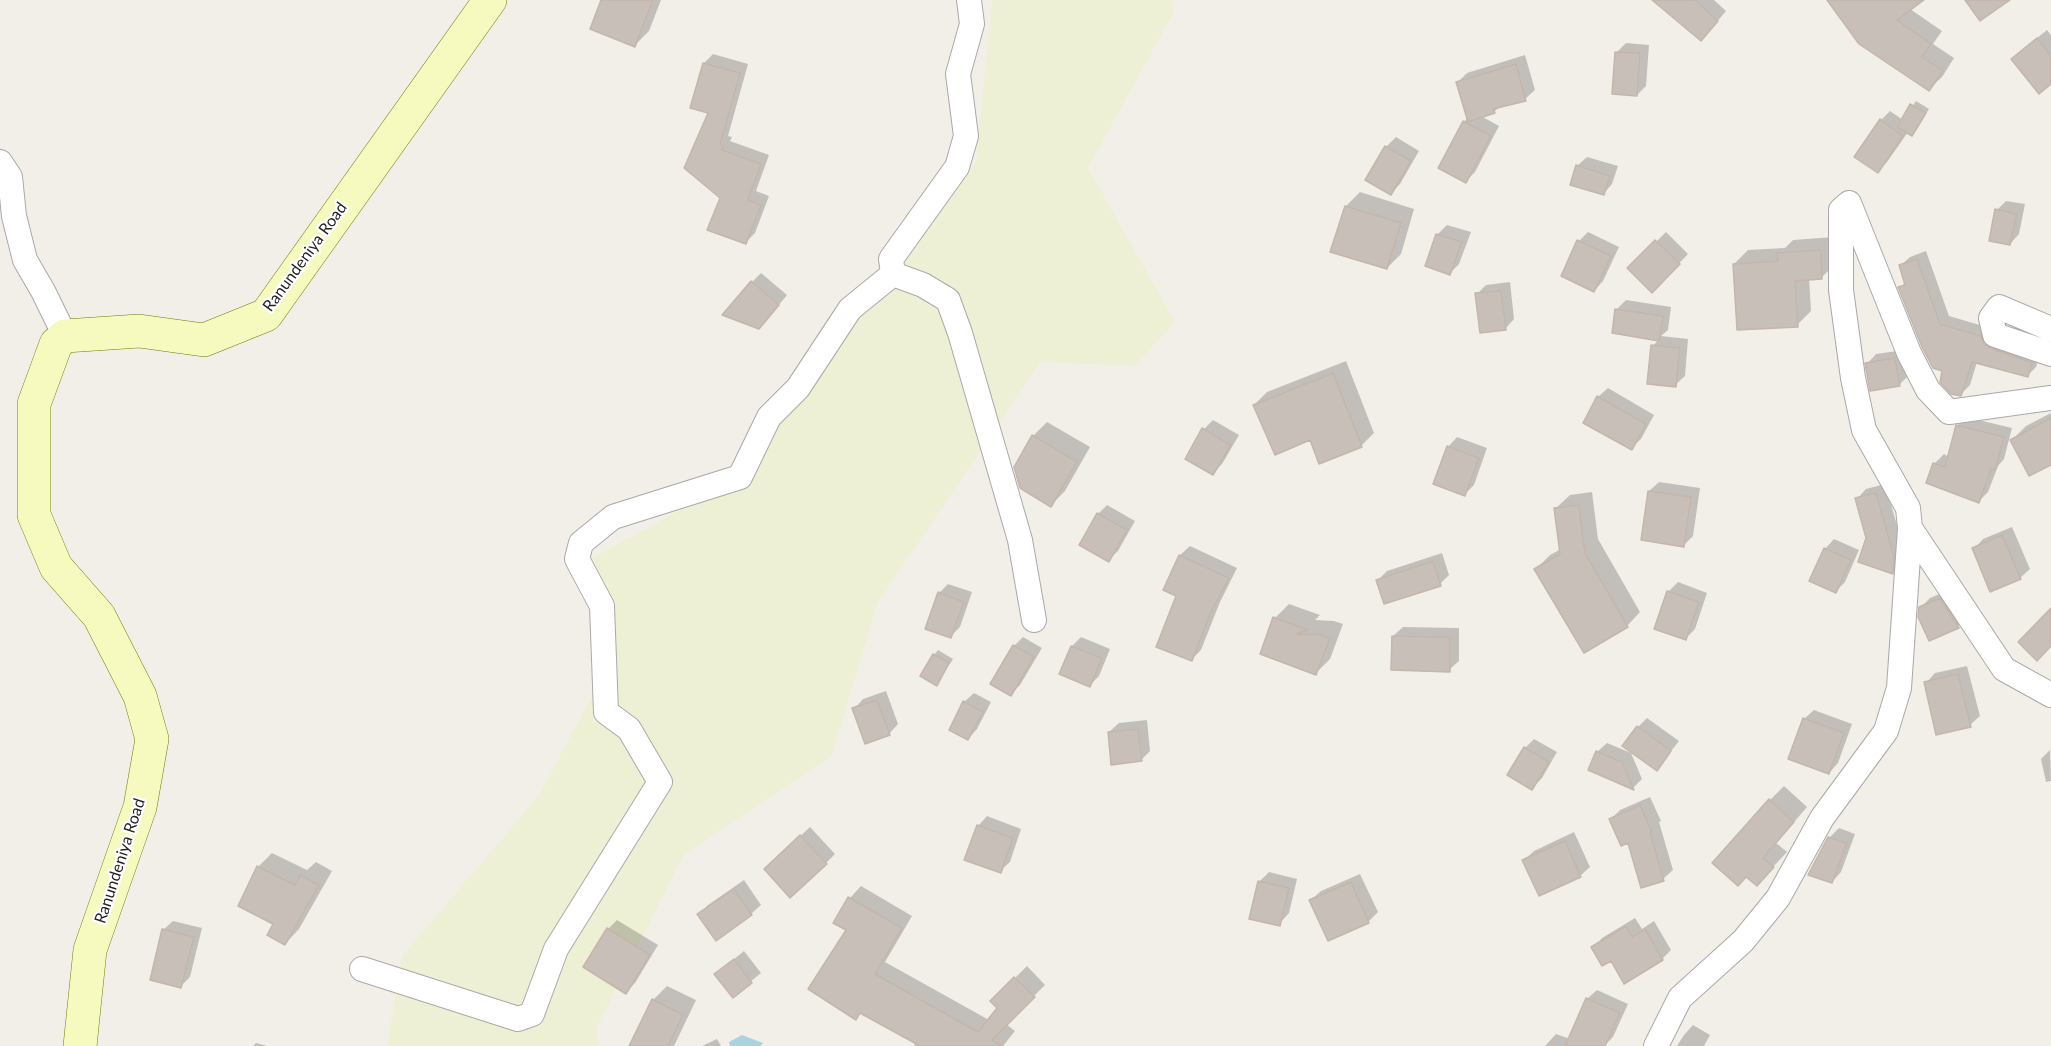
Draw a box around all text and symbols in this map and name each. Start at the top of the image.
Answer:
street label: Ranundeniya Road [259,199,351,315]
street label: Ranundeniya Road [91,796,149,926]

